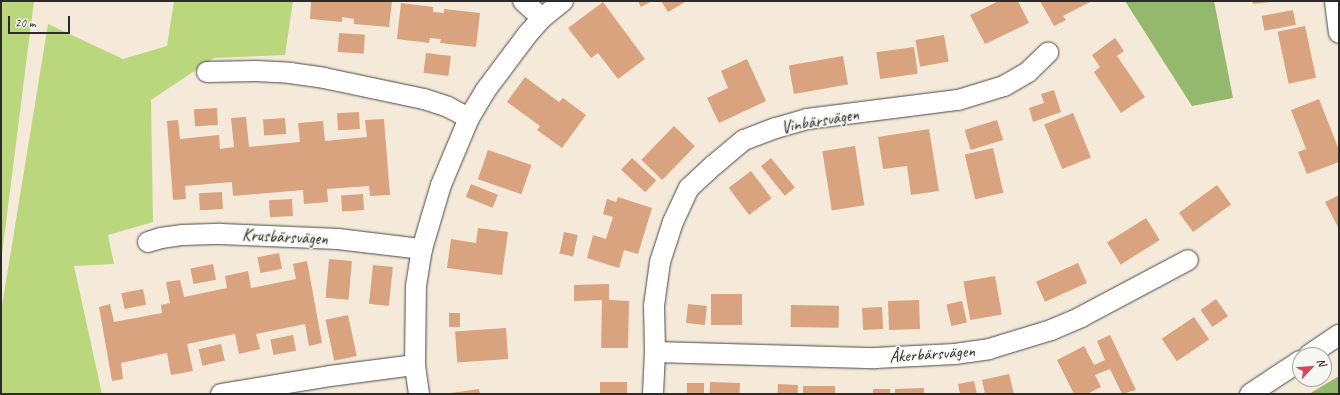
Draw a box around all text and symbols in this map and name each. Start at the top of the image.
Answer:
scale bar [10,8,72,34]
text: 20 m [15,15,35,31]
street label: Vinbärsvägen [780,104,860,138]
street label: Krusbärsvägen [242,225,328,249]
street label: Åkerbärsvägen [889,341,975,367]
north arrow [1292,347,1332,387]
text: N [1314,356,1330,368]

